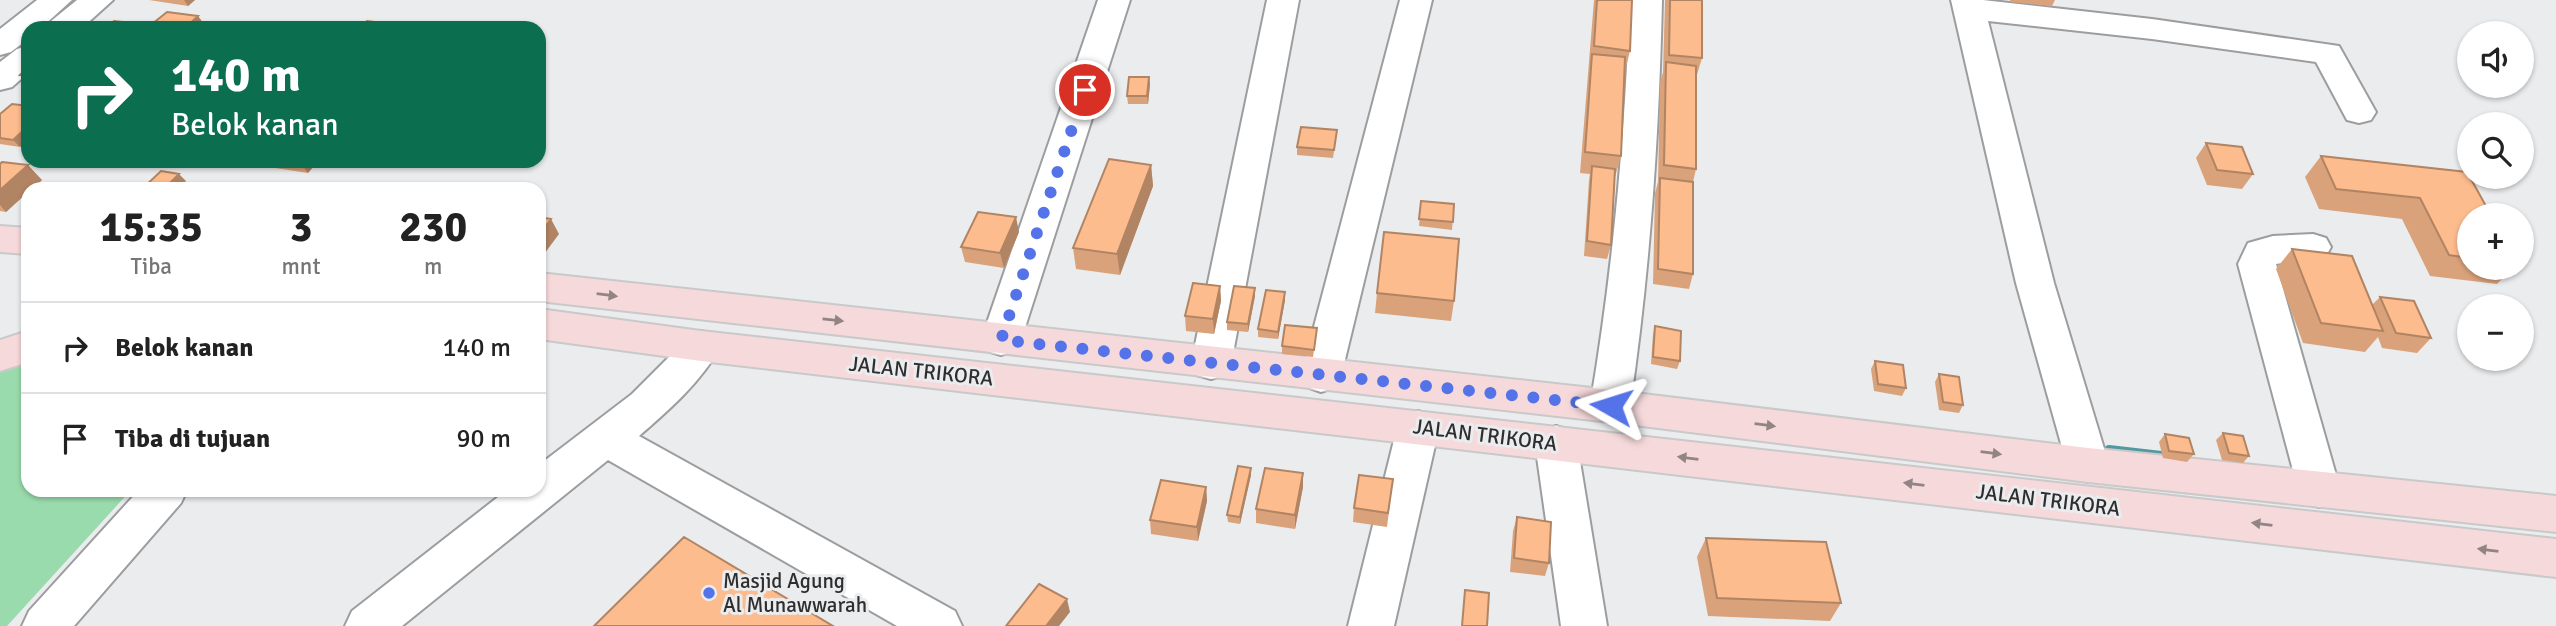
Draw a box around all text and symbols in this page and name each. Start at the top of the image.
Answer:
map controls [2457,21,2534,371]
button: sound [2457,21,2534,98]
text: 140 m [171,45,301,105]
icon: right [56,49,147,140]
pin [1055,60,1115,120]
icon: arrive [1066,71,1104,109]
text: Belok kanan [171,105,339,144]
button: search [2457,112,2534,189]
text: 15:35 [100,202,203,253]
text: 3 [290,202,312,253]
text: 230 [399,202,467,253]
button: + [2457,203,2534,280]
text: Tiba [131,252,172,281]
text: mnt [282,252,320,281]
text: m [424,252,442,281]
one-way arrow [596,290,618,301]
button: − [2457,294,2534,371]
one-way arrow [822,315,844,326]
icon: right [56,329,94,367]
text: Belok kanan [115,332,253,364]
text: 140 m [442,332,511,364]
street label: JALAN TRIKORA [848,350,995,392]
position arrow [1574,369,1648,443]
street label: JALAN TRIKORA [1411,413,1559,457]
icon: arrive [56,420,94,458]
one-way arrow [1754,420,1776,431]
text: Tiba di tujuan [115,423,270,455]
text: 90 m [456,423,511,455]
one-way arrow [1980,448,2002,459]
one-way arrow [1677,453,1699,464]
street label: JALAN TRIKORA [1974,478,2122,522]
one-way arrow [1903,479,1925,490]
one-way arrow [2251,519,2273,530]
one-way arrow [2477,545,2499,556]
place label: Masjid Agung Al Munawwarah [723,568,867,618]
marker: Masjid Agung Al Munawwarah [701,585,717,601]

